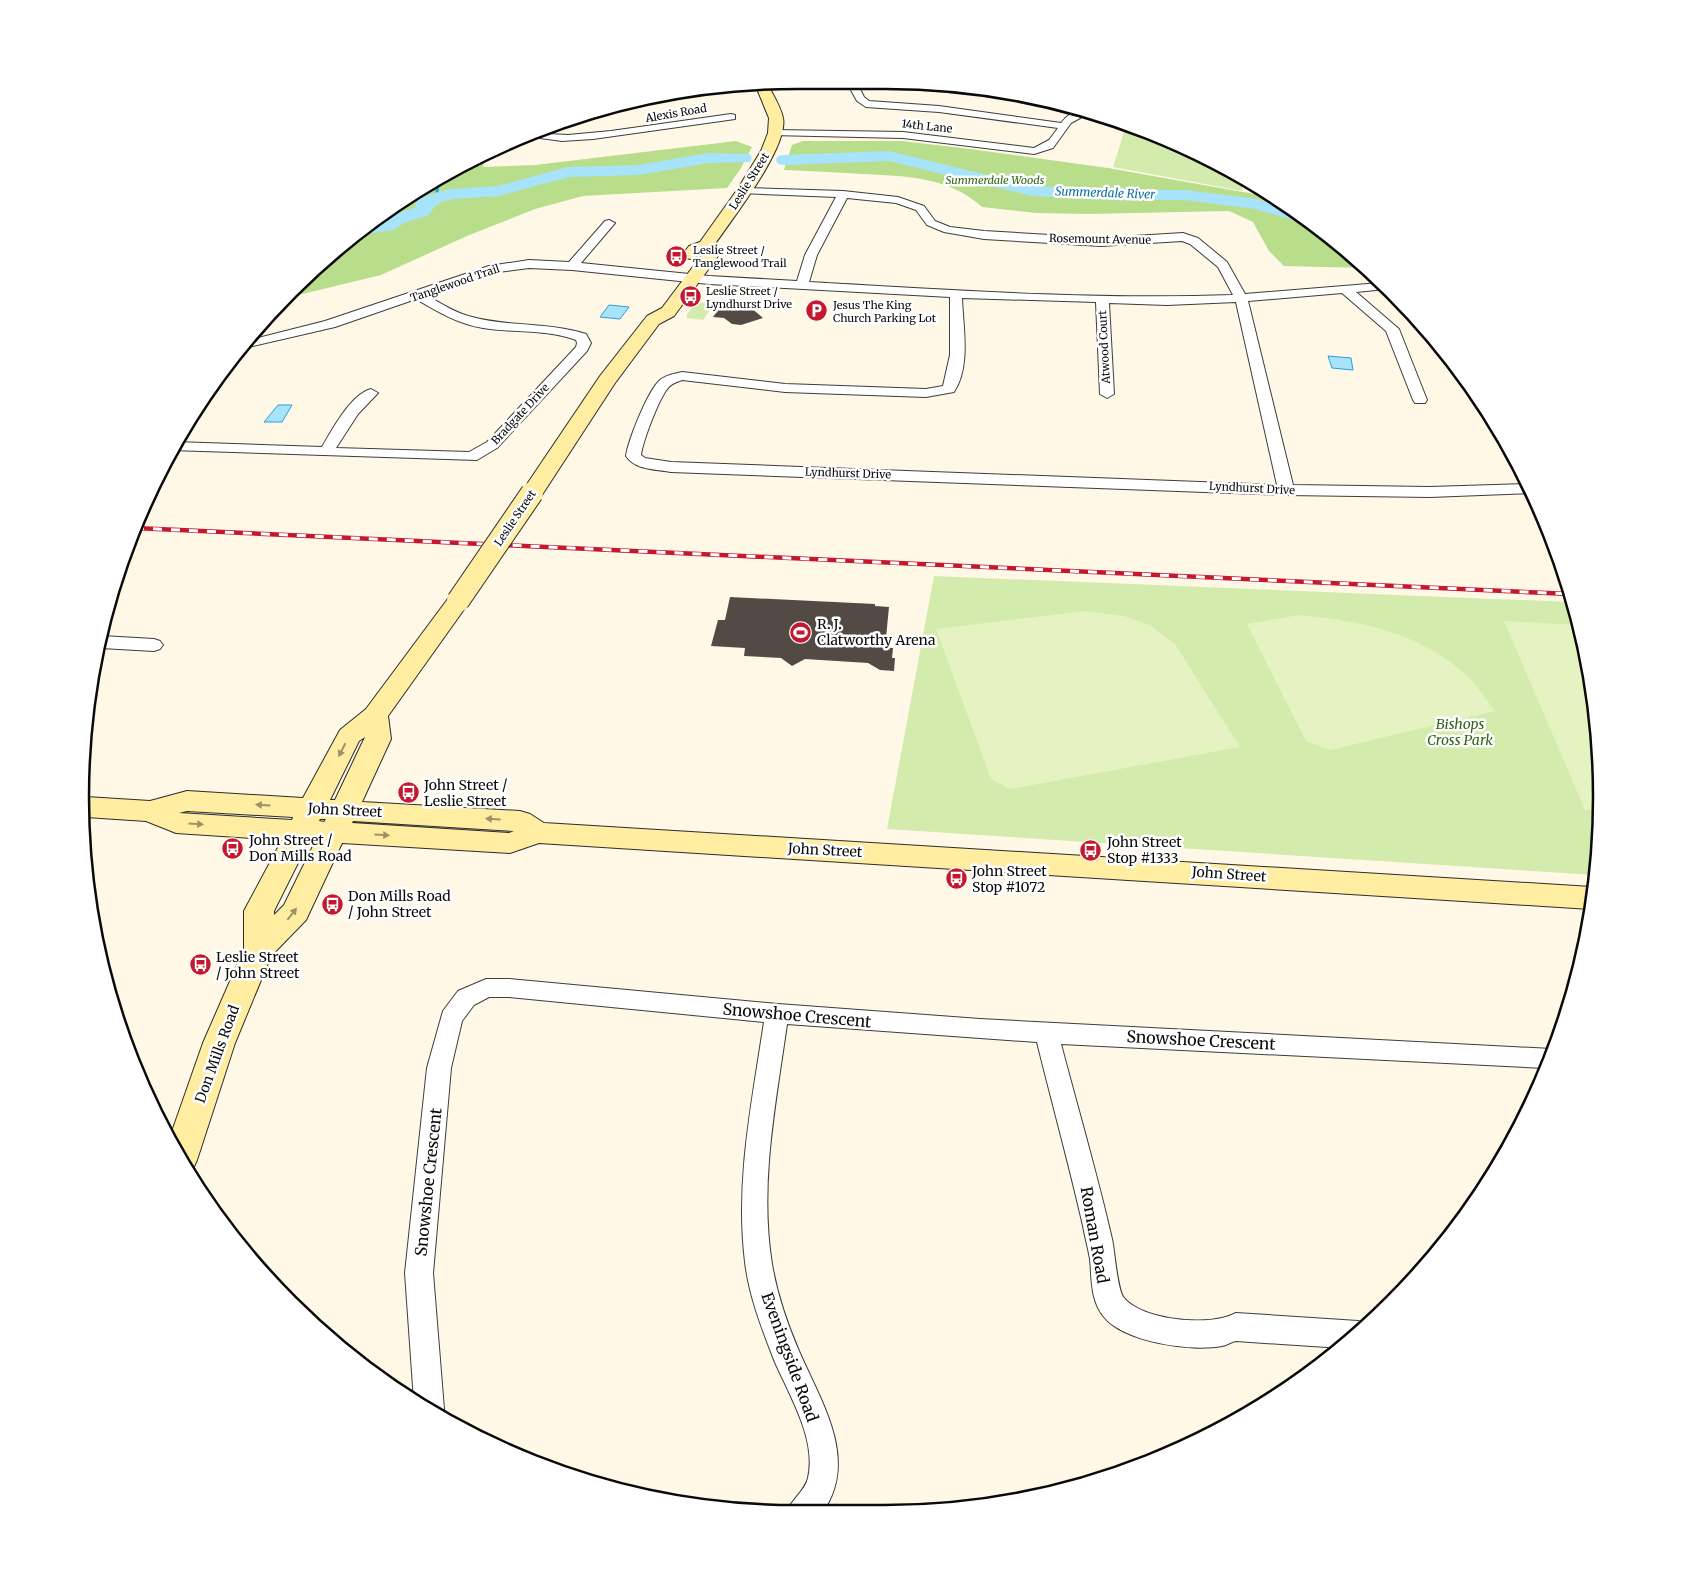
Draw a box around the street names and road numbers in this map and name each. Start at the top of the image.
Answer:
street label: Alexis Road [643,101,708,125]
street label: 14th Lane [901,116,953,136]
street label: Leslie Street [726,149,772,212]
street label: Rosemount Avenue [1049,231,1151,247]
street label: Tanglewood Trail [408,261,502,305]
street label: Atwood Court [1095,309,1113,385]
street label: Bradgate Drive [488,380,552,447]
street label: Lyndhurst Drive [805,465,892,482]
street label: Lyndhurst Drive [1209,479,1296,497]
street label: Leslie Street [491,487,539,549]
street label: John Street [306,799,383,821]
street label: John Street [786,839,863,861]
street label: John Street [1190,862,1267,886]
street label: Snowshoe Crescent [722,999,873,1032]
street label: Don Mills Road [191,1002,243,1105]
street label: Snowshoe Crescent [1126,1026,1277,1054]
street label: Snowshoe Crescent [410,1106,446,1257]
street label: Roman Road [1077,1185,1113,1285]
street label: Eveningside Road [757,1289,823,1425]

